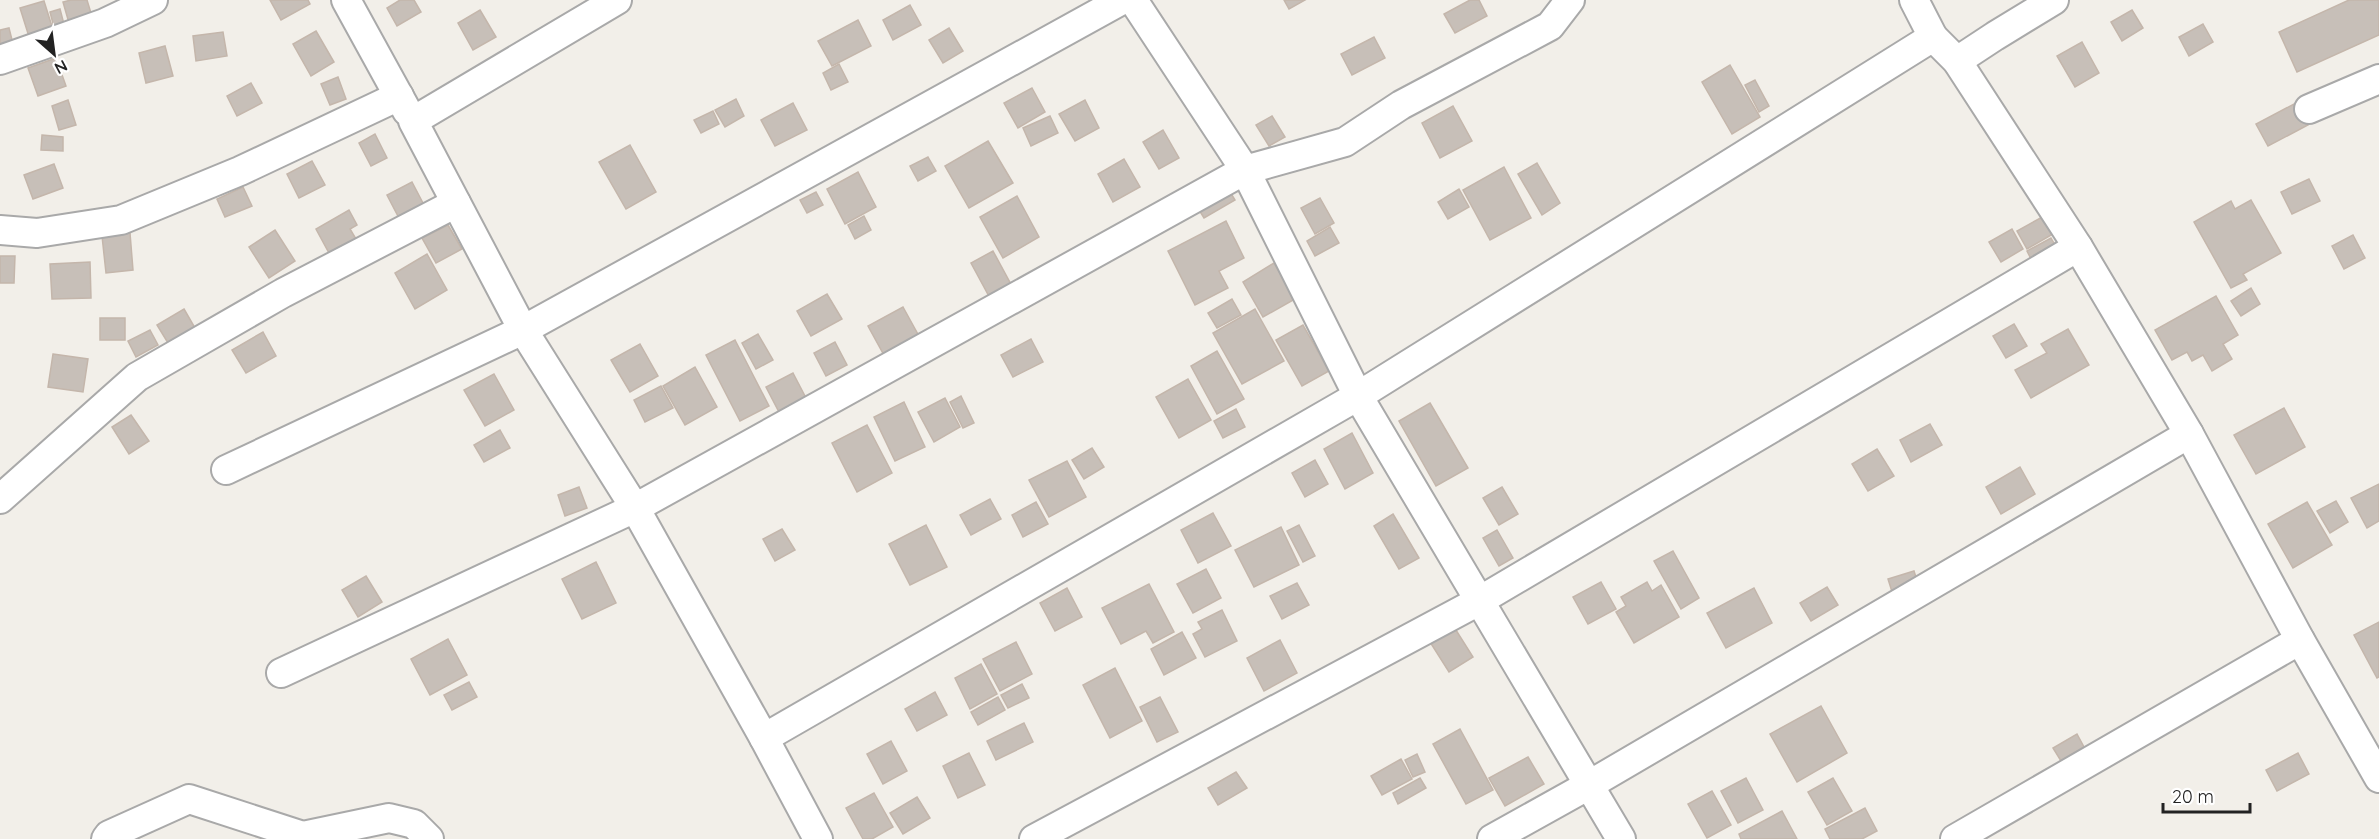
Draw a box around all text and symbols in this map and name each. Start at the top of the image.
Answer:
north arrow [24,24,84,84]
text: N [51,56,71,79]
scale bar [2163,776,2250,814]
text: 20 m [2172,785,2214,808]

